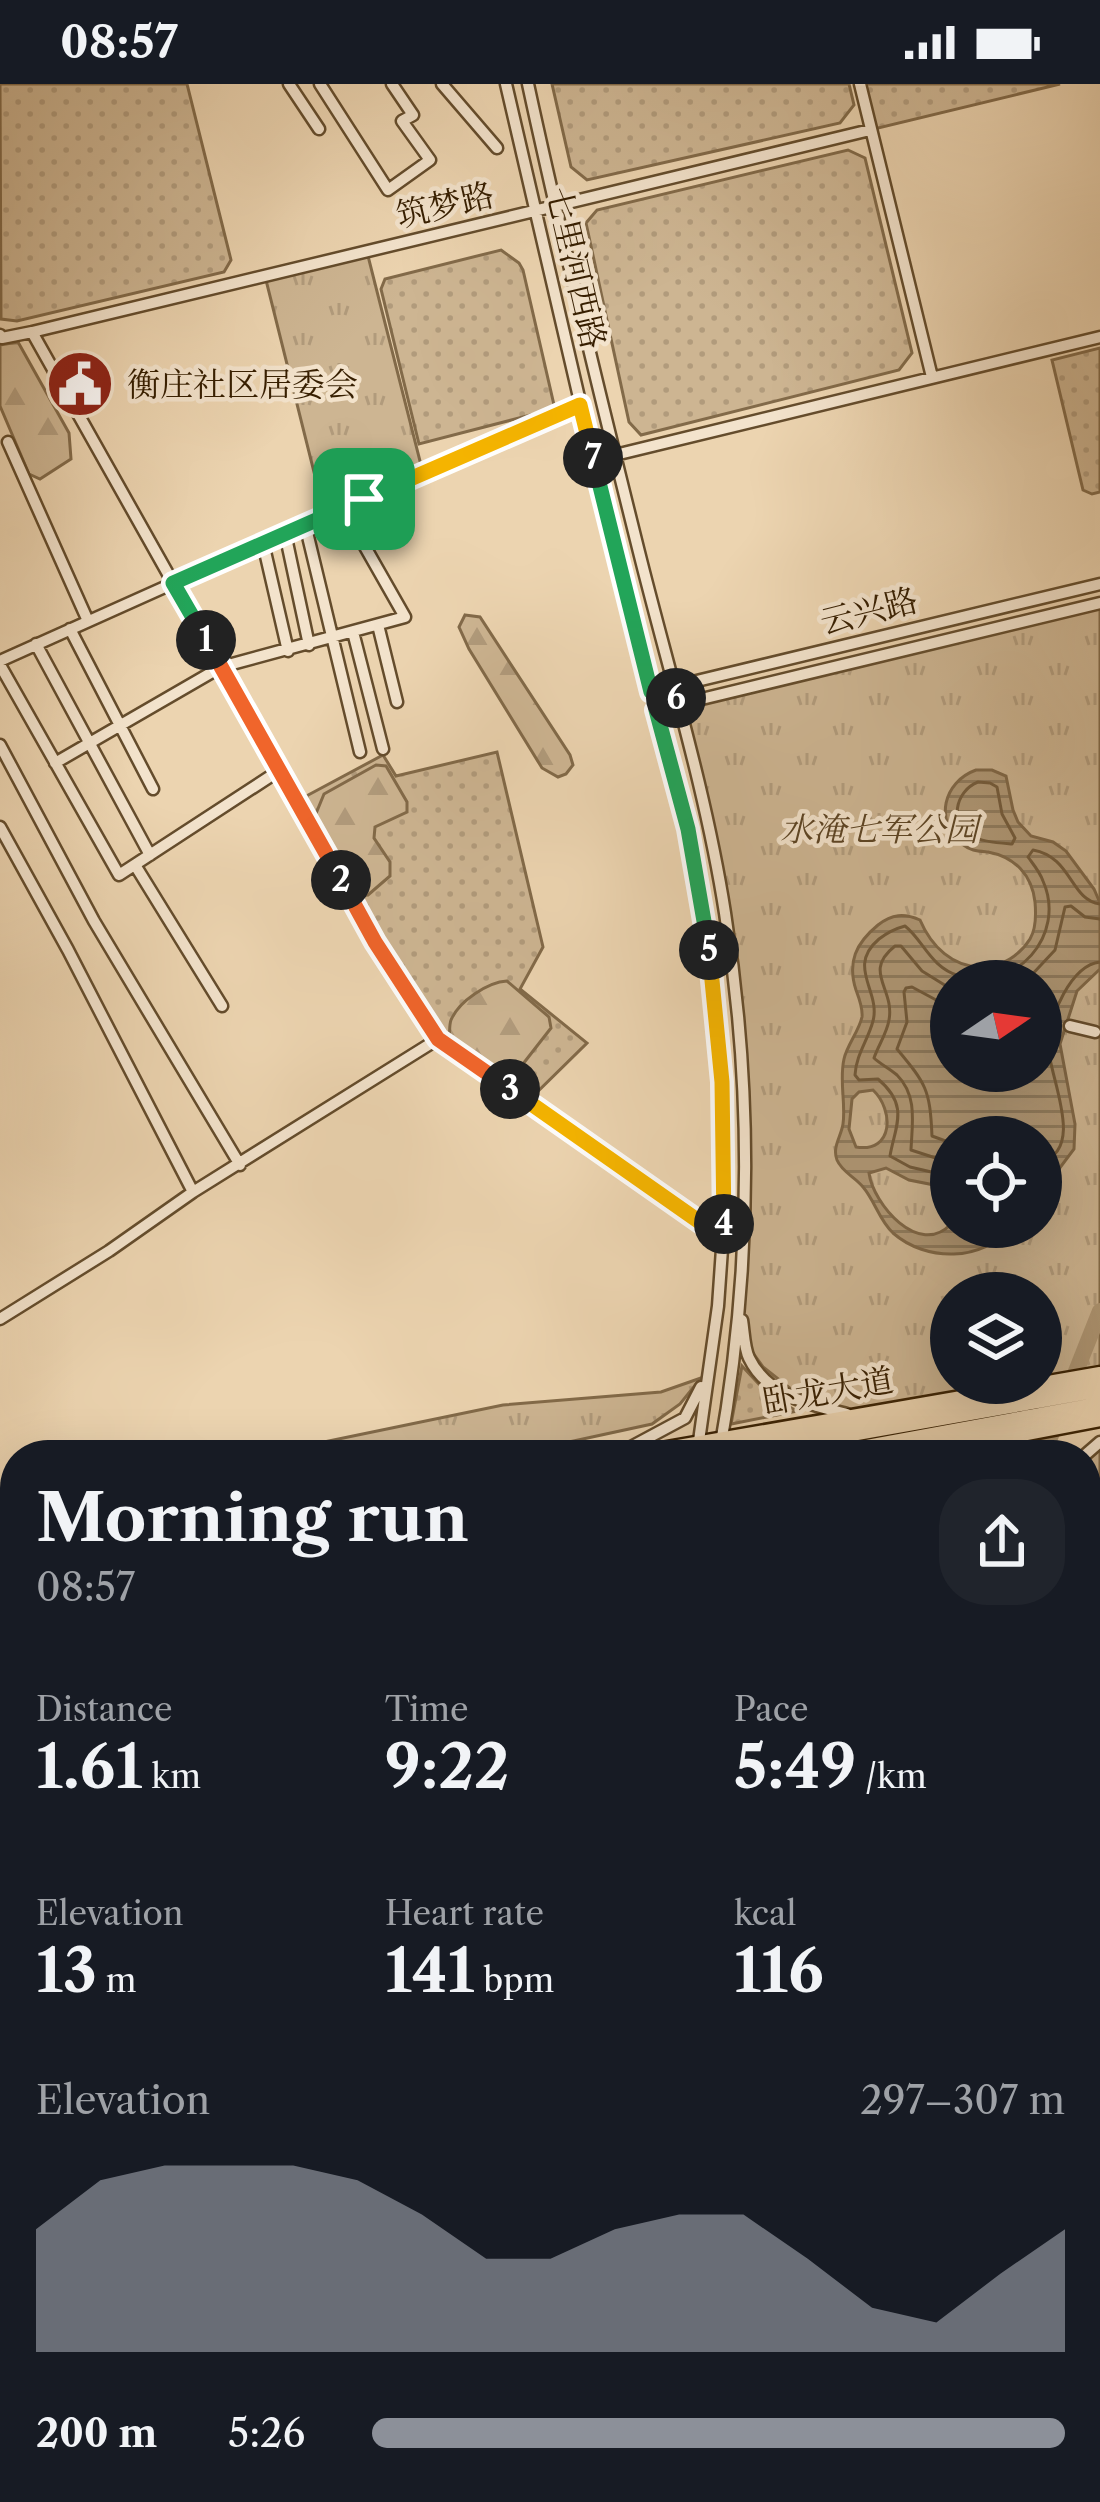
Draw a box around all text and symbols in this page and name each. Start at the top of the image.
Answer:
text: 08:57 [60,14,178,70]
street label: 筑梦路 [392,174,498,236]
street label: 七里河西路 [537,183,615,353]
public building icon: 衡庄社区居委会 [45,349,115,419]
place label: 衡庄社区居委会 [127,364,358,405]
pin: 7 [563,428,623,488]
text: 7 [584,437,602,478]
pin [313,448,415,550]
icon: arrive [331,466,397,532]
street label: 云兴路 [816,579,922,643]
pin: 1 [176,610,236,670]
text: 1 [199,619,213,660]
pin: 6 [646,668,706,728]
text: 6 [666,677,686,718]
park label: 水淹七军公园 [780,809,983,850]
pin: 2 [311,850,371,910]
text: 2 [331,859,351,900]
pin: 5 [679,920,739,980]
text: 5 [700,929,718,970]
north arrow [930,960,1062,1092]
map controls [930,960,1062,1404]
pin: 3 [480,1059,540,1119]
text: 3 [501,1068,519,1109]
button: locate [930,1116,1062,1248]
pin: 4 [694,1194,754,1254]
text: 4 [714,1203,734,1244]
button: layers [930,1272,1062,1404]
street label: 卧龙大道 [759,1359,897,1423]
text: Morning run [36,1477,469,1558]
button: share [939,1479,1065,1605]
text: 08:57 [36,1563,135,1611]
text: Distance [36,1689,173,1730]
text: Time [385,1689,468,1730]
text: Pace [734,1689,809,1730]
text: 1.61 [36,1730,142,1804]
text: 9:22 [385,1730,509,1804]
text: 5:49 [734,1730,856,1804]
text: km [142,1756,201,1797]
text: /km [856,1756,927,1797]
text: Elevation [36,1893,183,1934]
text: Heart rate [385,1893,544,1934]
text: kcal [734,1893,796,1934]
text: 13 [36,1934,97,2008]
text: 141 [385,1934,475,2008]
text: 116 [734,1934,824,2008]
text: m [97,1960,136,2001]
text: bpm [475,1960,554,2001]
text: Elevation [36,2076,210,2124]
text: 297–307 m [860,2076,1065,2124]
text: 200 m [36,2409,157,2457]
text: 5:26 [228,2409,305,2457]

